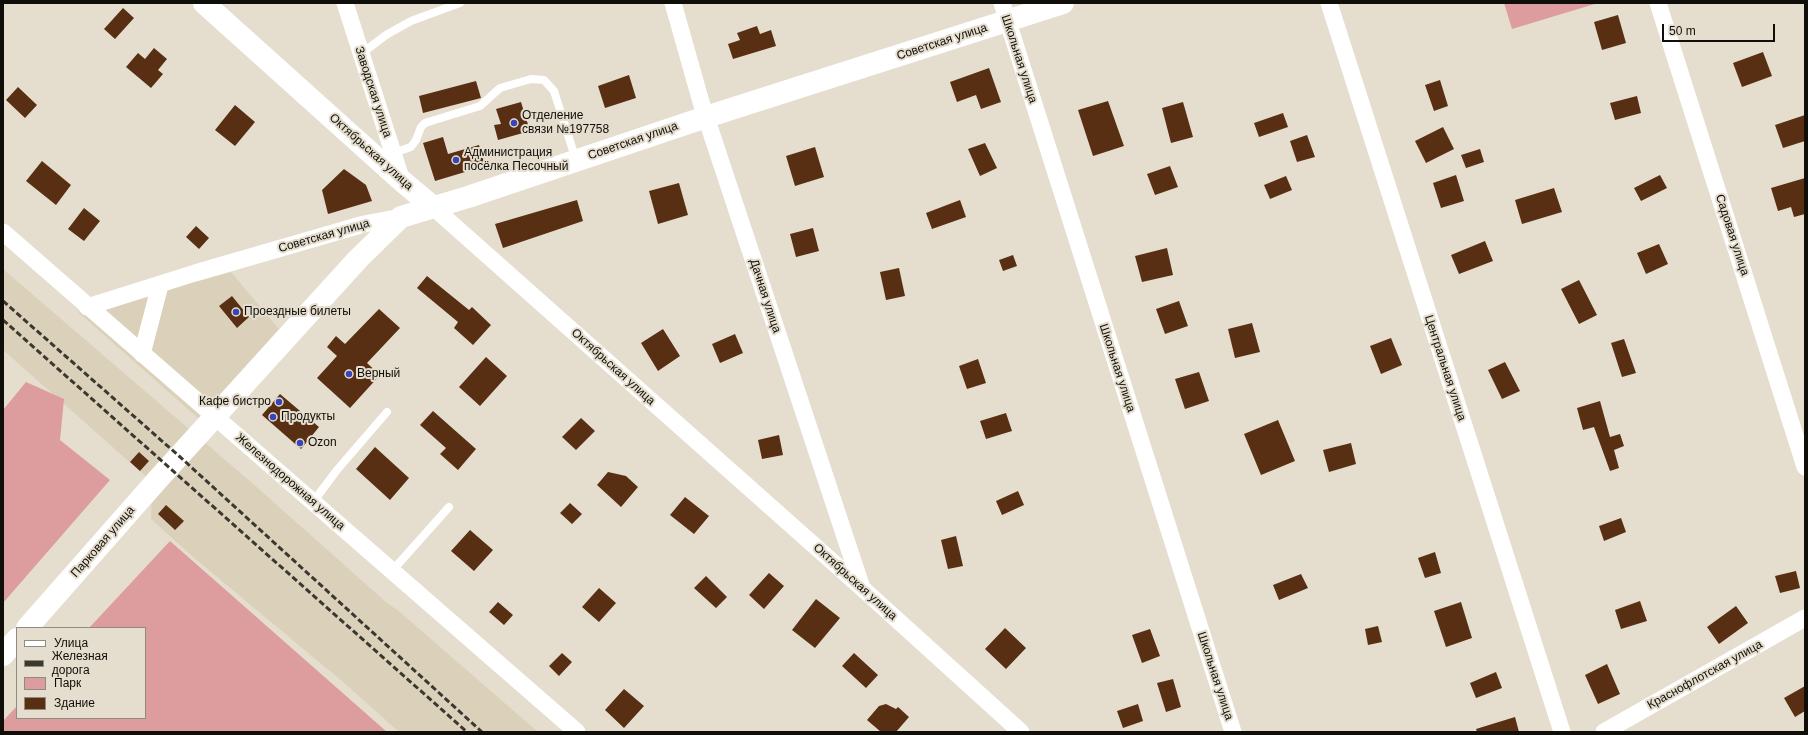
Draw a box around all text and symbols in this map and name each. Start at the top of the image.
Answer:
street label: Школьная улица [998,13,1040,105]
scale bar [1664,16,1777,42]
street label: Советская улица [895,21,989,63]
text: 50 m [1669,24,1696,38]
street label: Заводская улица [352,45,394,139]
place label: Отделение связи №197758 [522,109,609,137]
street label: Октябрьская улица [326,111,416,193]
marker: Отделение связи №197758 [509,118,519,128]
street label: Советская улица [586,119,680,163]
place label: Администрация посёлка Песочный [464,146,568,174]
marker: Администрация посёлка Песочный [451,155,461,165]
street label: Садовая улица [1712,192,1752,278]
street label: Советская улица [277,216,371,256]
street label: Дачная улица [746,257,784,335]
place label: Проездные билеты [244,305,351,319]
marker: Проездные билеты [231,307,241,317]
street label: Центральная улица [1421,313,1469,423]
street label: Школьная улица [1096,322,1138,414]
street label: Октябрьская улица [568,326,658,408]
place label: Верный [357,367,400,381]
marker: Верный [344,369,354,379]
place label: Кафе бистро [199,395,271,409]
marker: Кафе бистро [274,397,284,407]
place label: Продукты [281,410,335,424]
marker: Продукты [268,412,278,422]
street label: Железнодорожная улица [232,431,348,533]
place label: Ozon [308,436,337,450]
marker: Ozon [295,438,305,448]
street label: Парковая улица [68,503,138,581]
street label: Октябрьская улица [810,541,900,623]
legend [16,627,146,719]
street label: Школьная улица [1194,630,1236,722]
text: Улица [54,636,88,650]
street label: Краснофлотская улица [1645,637,1765,713]
text: Железная дорога [52,649,108,677]
text: Парк [54,676,81,690]
text: Здание [54,696,95,710]

